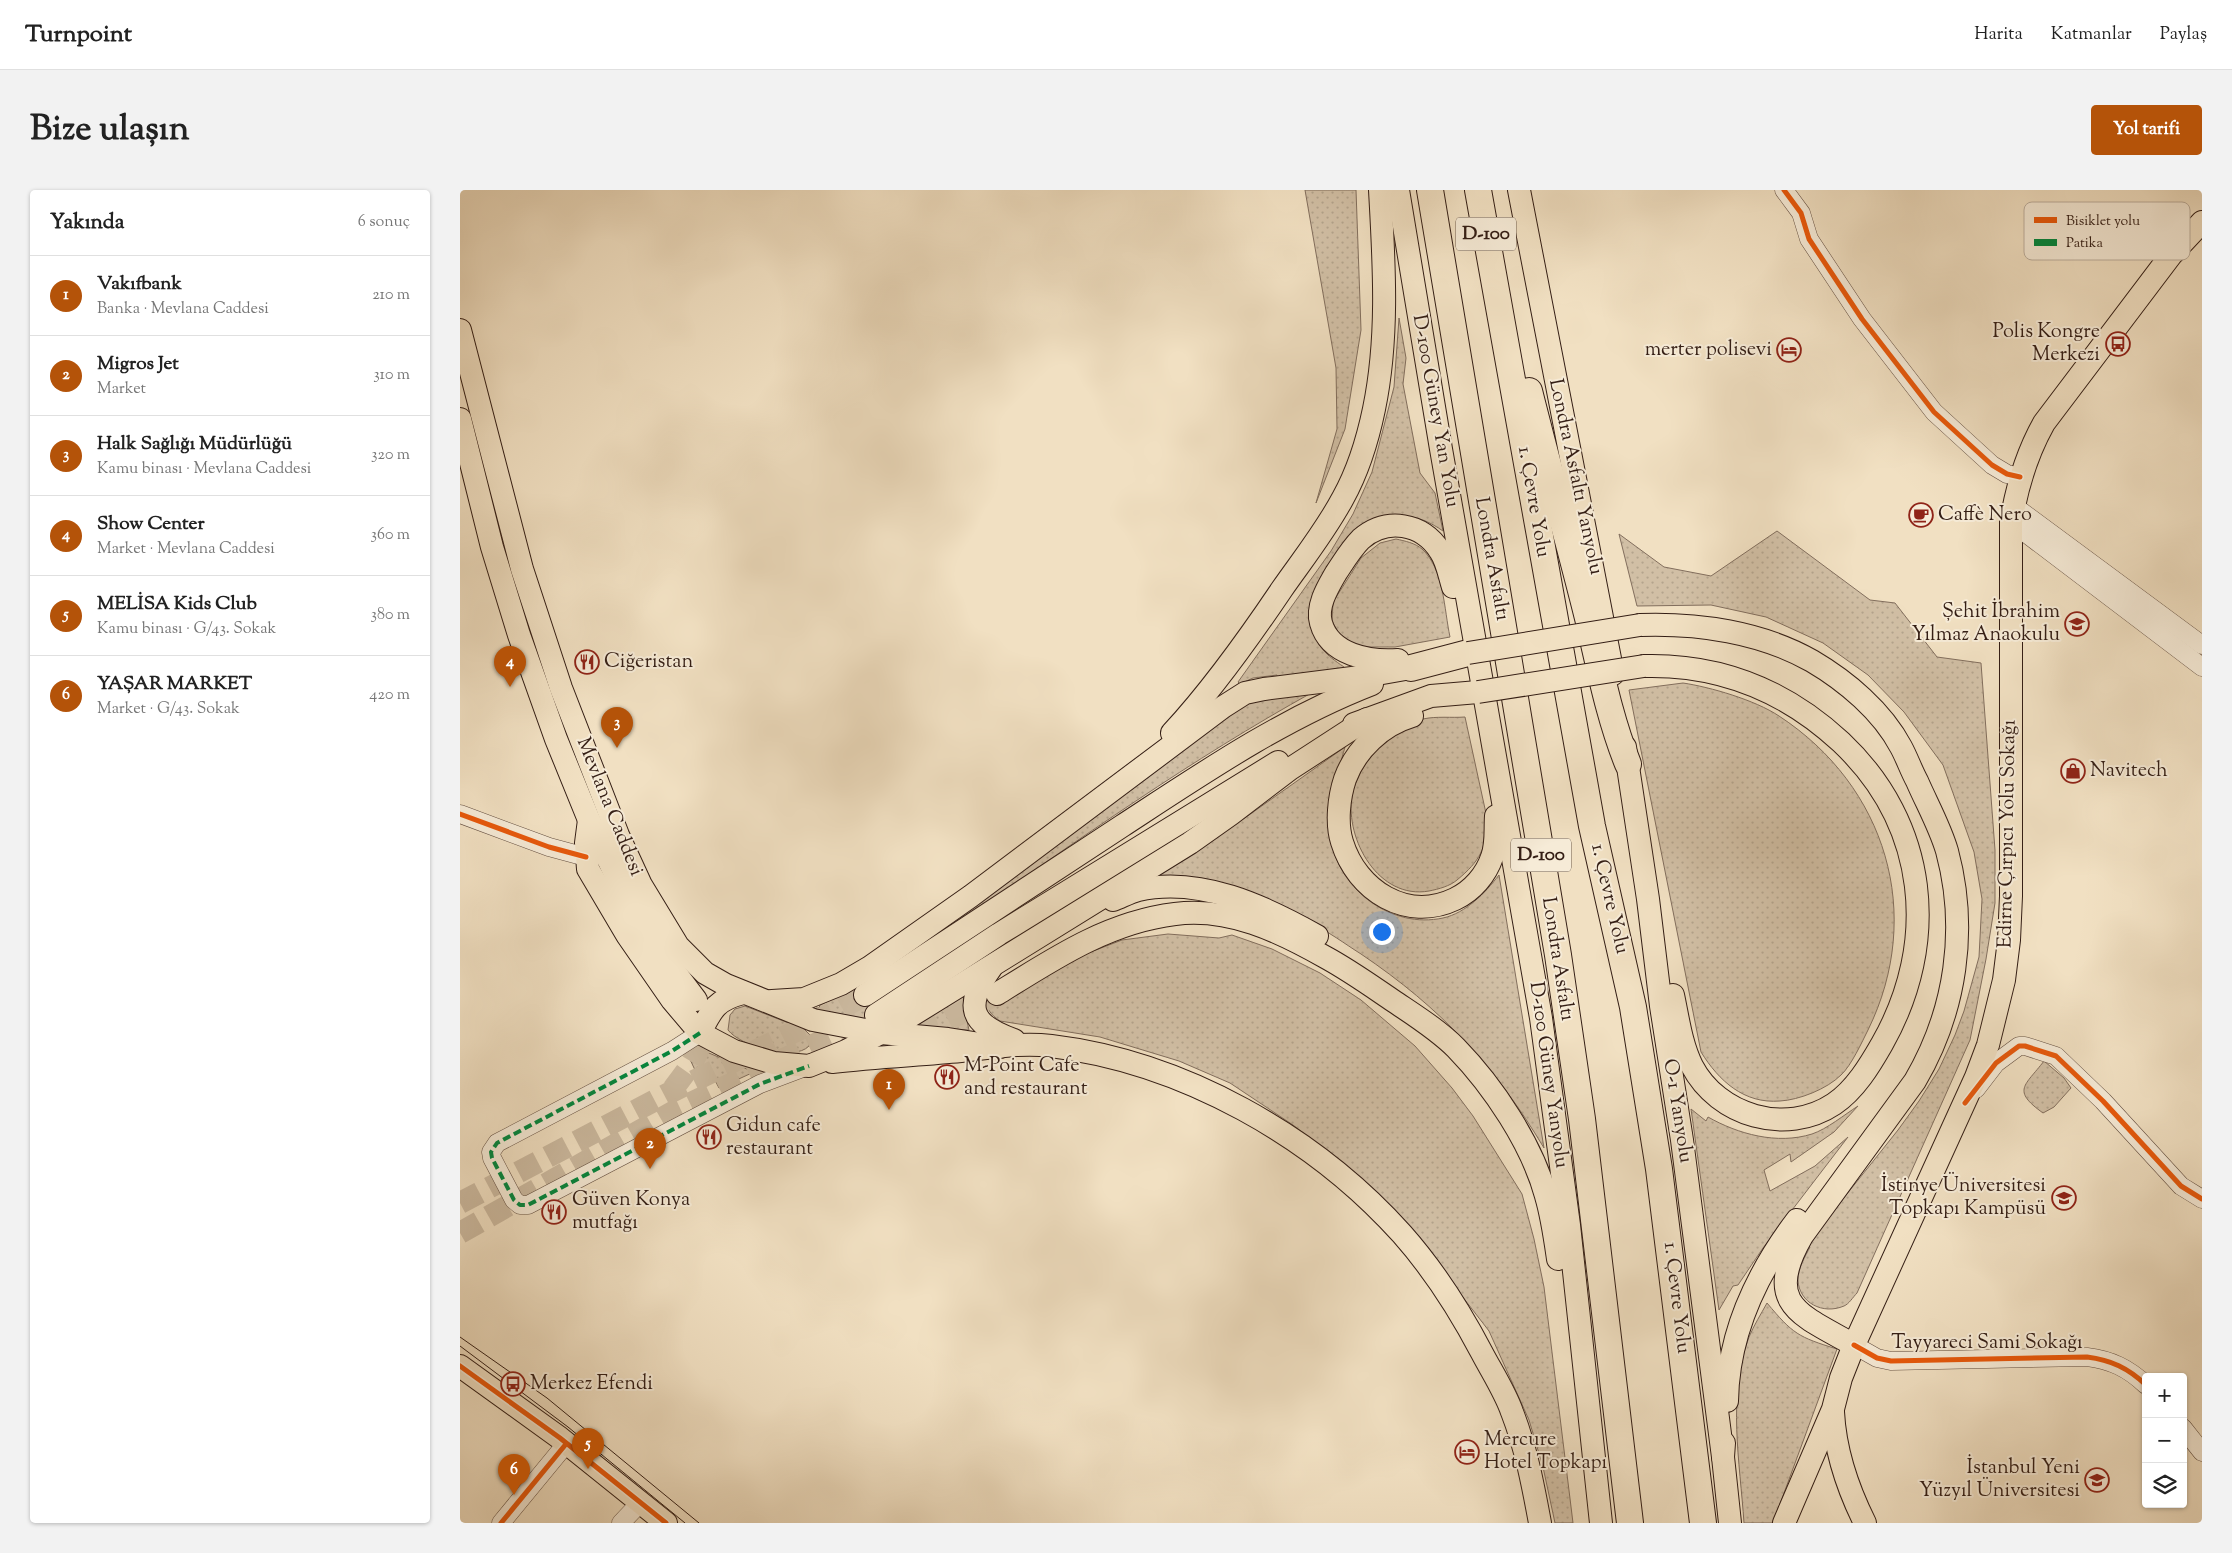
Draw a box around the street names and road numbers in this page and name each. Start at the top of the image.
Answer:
road number: D-100 [1456,218,1516,251]
street label: D-100 Güney Yan Yolu [1404,312,1466,510]
street label: Londra Asfaltı Yanyolu [1540,376,1610,578]
street label: 1. Çevre Yolu [1509,444,1557,560]
street label: Londra Asfaltı [1466,495,1516,623]
street label: Edirne Çırpıcı Yolu Sokağı [1992,719,2024,949]
street label: Mevlana Caddesi [568,733,650,881]
road number: D-100 [1511,838,1571,872]
street label: 1. Çevre Yolu [1582,841,1636,957]
street label: Londra Asfaltı [1533,895,1581,1023]
street label: D-100 Güney Yanyolu [1521,980,1575,1171]
street label: O-1 Yanyolu [1654,1057,1700,1166]
street label: 1. Çevre Yolu [1655,1241,1697,1356]
street label: Tayyareci Sami Sokağı [1891,1329,2083,1358]

